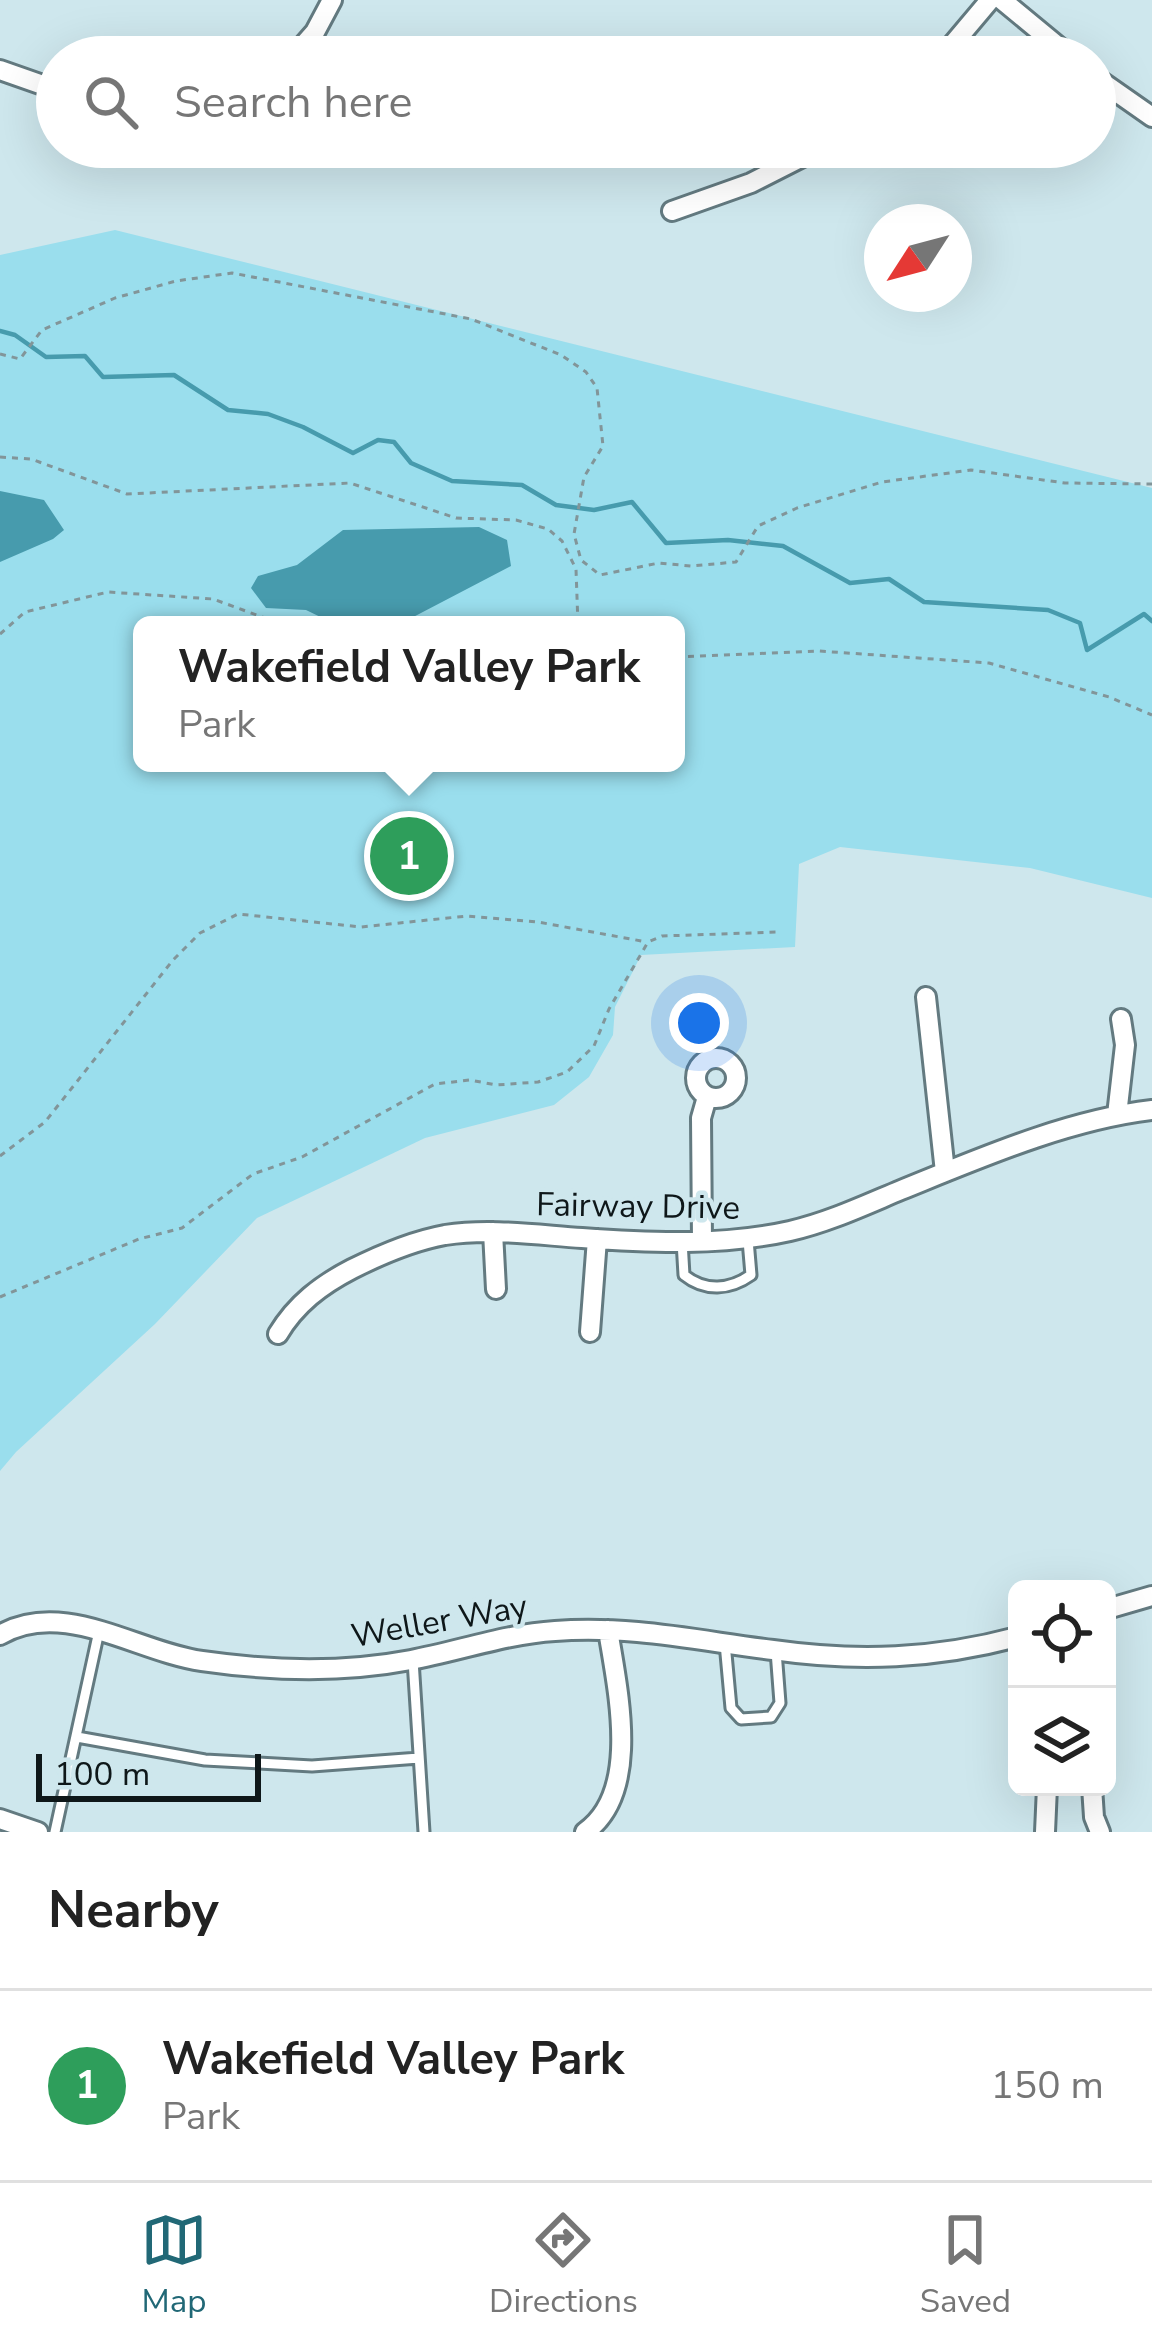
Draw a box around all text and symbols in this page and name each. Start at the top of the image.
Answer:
search box [36,36,1116,168]
icon: search [78,69,144,135]
text: Search here [174,72,413,133]
north arrow [864,204,972,312]
popup [133,616,685,772]
text: Wakefield Valley Park [178,637,640,698]
text: Park [178,698,256,751]
pin: 1 [370,811,448,901]
your location [669,993,729,1053]
street label: Fairway Drive [536,1182,740,1231]
map controls [1008,1580,1116,1796]
button: locate [1008,1580,1116,1688]
street label: Weller Way [348,1584,531,1659]
button: layers [1008,1688,1116,1796]
scale bar [36,1748,261,1801]
text: 100 m [54,1752,150,1797]
text: Nearby [48,1875,219,1945]
text: Wakefield Valley Park [162,2029,624,2090]
text: 1 [75,2059,99,2112]
text: 150 m [990,2059,1104,2112]
text: Park [162,2090,240,2143]
tab: Map [141,2207,207,2324]
tab: Directions [489,2207,638,2324]
tab: Saved [920,2207,1011,2324]

